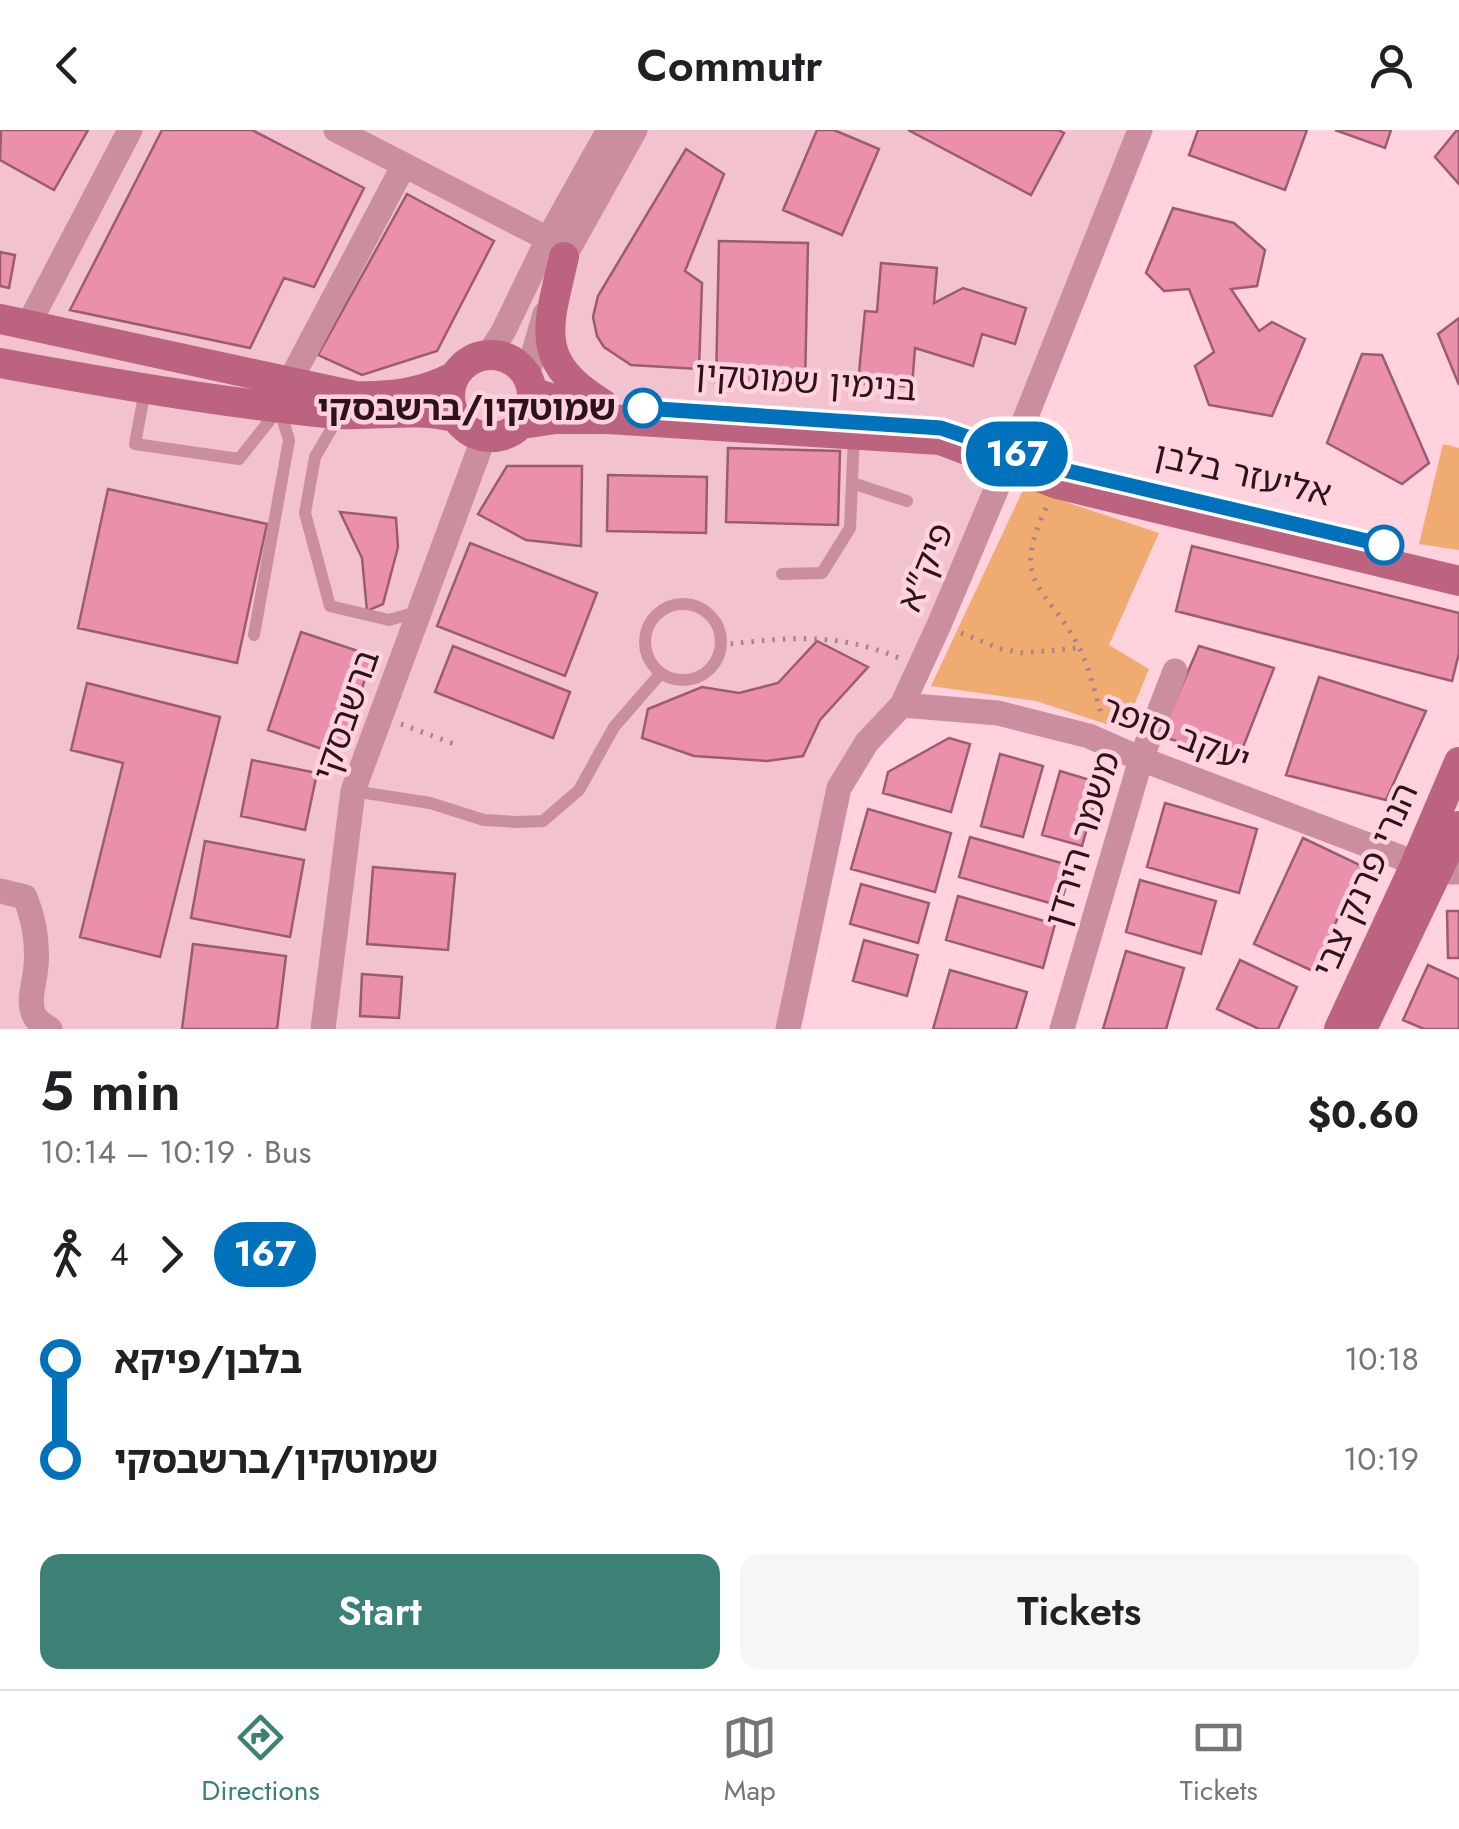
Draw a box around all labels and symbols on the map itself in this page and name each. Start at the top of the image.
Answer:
street label: בנימין שמוטקין [693,348,919,414]
place label: שמוטקין/ברשבסקי [317,383,616,433]
marker: שמוטקין/ברשבסקי [624,389,662,427]
line badge: 167 [960,422,1074,486]
street label: אליעזר בלבן [1150,429,1336,519]
street label: פיק"א [884,515,966,619]
unlabelled marker [1365,526,1403,564]
street label: ברשבסקי [300,643,392,787]
street label: יעקב סופר [1095,683,1257,785]
street label: משמר הירדן [1032,745,1132,933]
street label: הנרי פרנק צבי [1300,775,1430,985]

